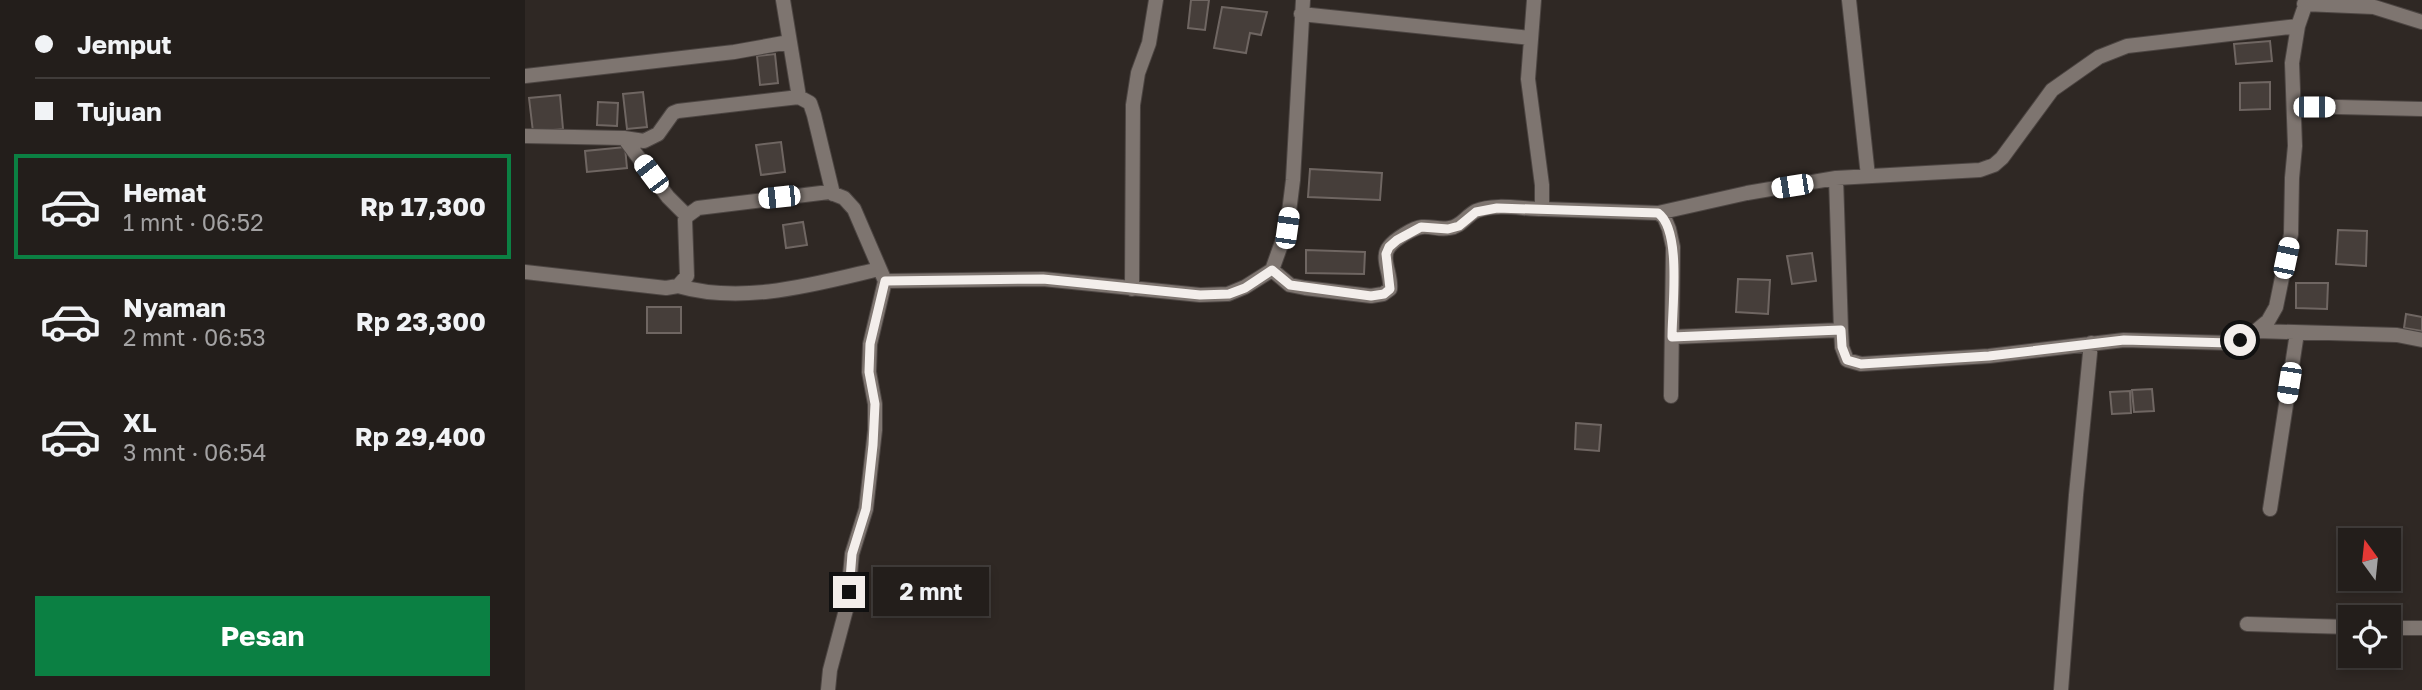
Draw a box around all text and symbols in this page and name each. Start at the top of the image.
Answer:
text: Jemput [77,29,172,60]
text: Tujuan [77,96,162,127]
car [2294,97,2336,118]
car [630,151,673,197]
car [1770,172,1815,200]
icon: car [39,175,102,238]
text: Hemat [123,177,206,208]
car [758,184,801,210]
text: Rp 17,300 [360,191,486,222]
car [1274,206,1301,250]
text: 1 mnt · 06:52 [123,208,264,236]
car [2272,235,2301,281]
icon: car [39,290,102,353]
text: Nyaman [123,292,226,323]
text: Rp 23,300 [356,306,486,337]
text: 2 mnt · 06:53 [123,323,266,351]
route start [2224,324,2256,356]
car [2276,361,2303,405]
icon: car [39,405,102,468]
text: XL [123,407,157,438]
text: Rp 29,400 [355,421,486,452]
text: 3 mnt · 06:54 [123,438,267,466]
north arrow [2338,528,2401,592]
map controls [2338,528,2401,668]
callout: 2 mnt [873,568,989,616]
route end [833,576,865,608]
text: 2 mnt [899,577,963,605]
button: Pesan [35,596,490,676]
button: locate [2338,605,2401,668]

